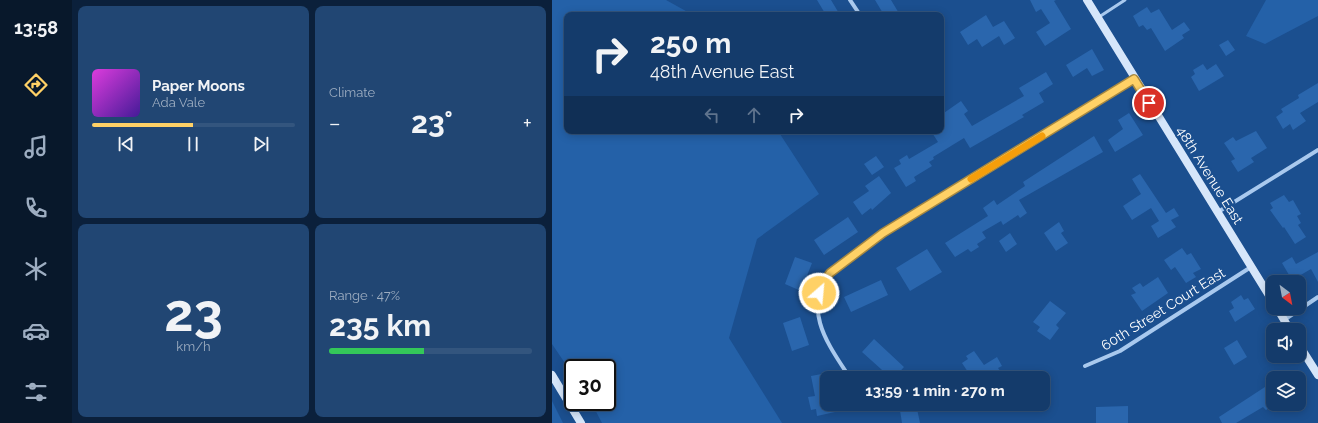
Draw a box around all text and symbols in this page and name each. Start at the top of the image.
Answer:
text: 13:58 [14,17,58,38]
text: 250 m [650,27,731,60]
icon: right [584,28,636,80]
text: 48th Avenue East [650,61,794,82]
icon: directions [22,71,50,99]
text: Paper Moons [152,77,245,95]
text: Climate [329,85,375,100]
pin [1132,86,1166,120]
icon: arrive [1138,92,1160,114]
text: Ada Vale [152,95,205,110]
icon: left [701,104,723,126]
icon: ahead [743,104,765,126]
icon: right [785,104,807,126]
text: 23° [411,105,453,140]
text: − [329,110,341,136]
text: + [523,110,532,136]
street label: 48th Avenue East [1173,123,1247,227]
icon: music [22,133,50,161]
icon: previous [115,133,137,155]
icon: pause [182,133,204,155]
icon: next [250,133,272,155]
icon: phone [22,194,50,222]
icon: climate [22,255,50,283]
street label: 60th Street Court East [1098,264,1228,354]
position arrow [798,272,840,314]
north arrow [1266,275,1306,315]
map controls [1266,275,1306,411]
text: 23 [164,282,223,343]
text: Range · 47% [329,288,400,303]
text: 235 km [329,308,431,343]
icon: car [22,317,50,345]
button: sound [1266,323,1306,363]
text: km/h [176,339,211,354]
speed limit sign: 30 [564,359,616,411]
button: layers [1266,371,1306,411]
icon: filters [22,378,50,406]
text: 13:59 · 1 min · 270 m [865,382,1005,400]

